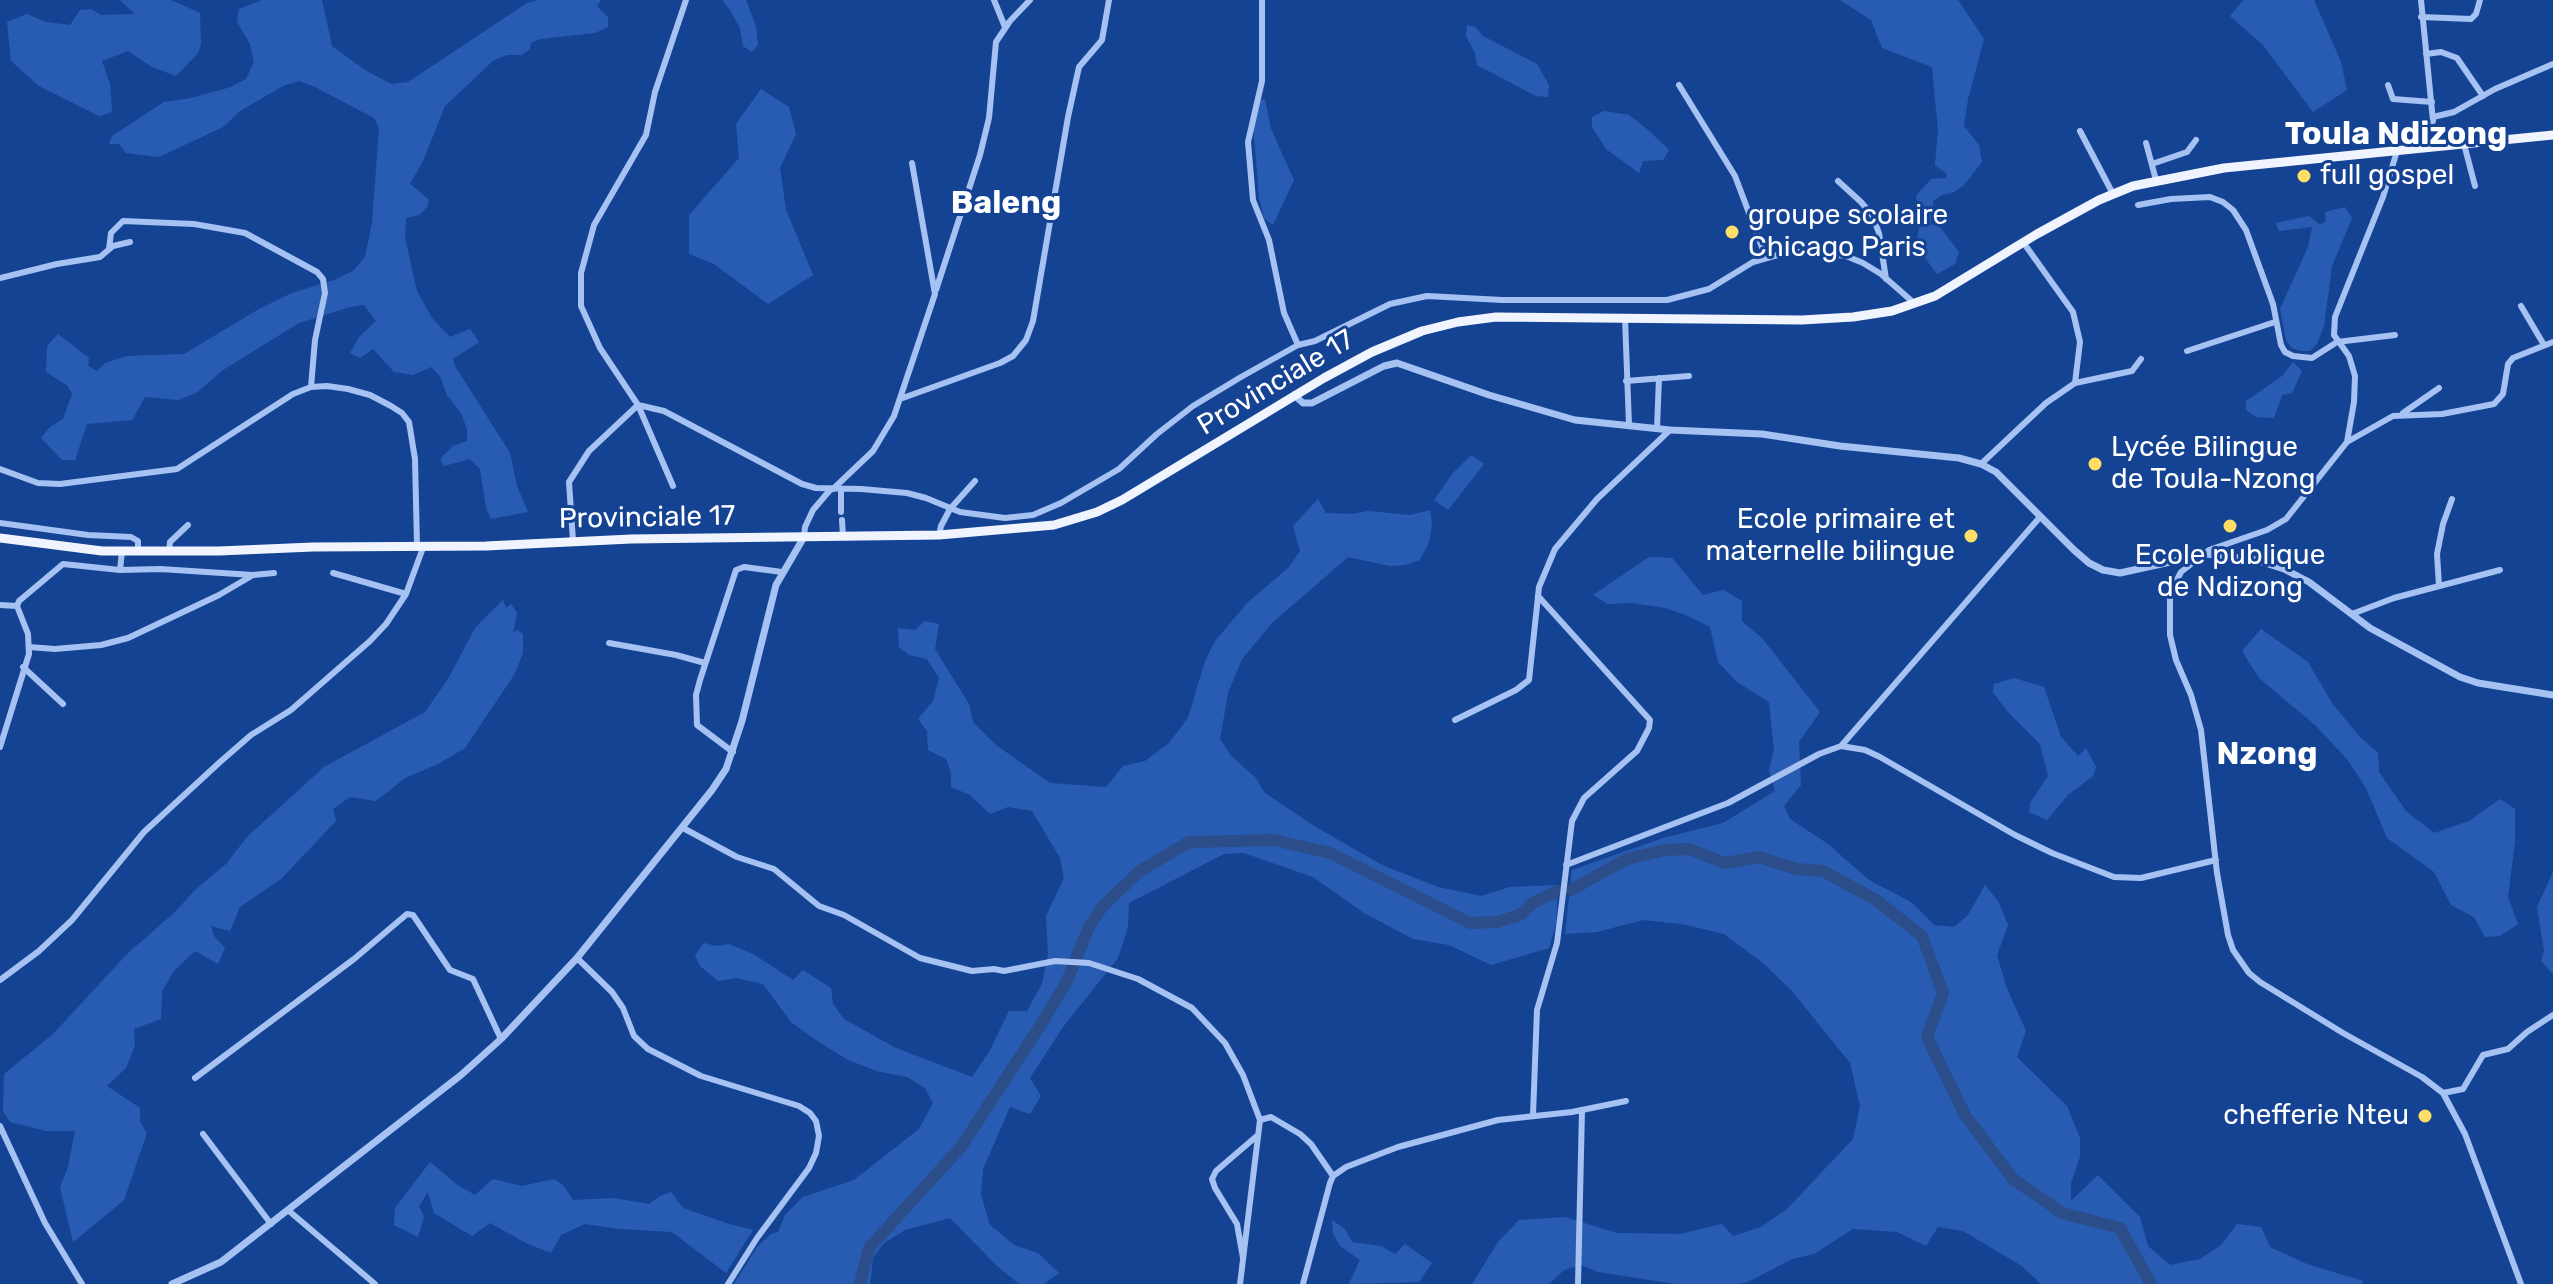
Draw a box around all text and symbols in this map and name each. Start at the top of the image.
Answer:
district label: Toula Ndizong [2285,116,2507,154]
place label: full gospel [2320,159,2454,193]
marker: full gospel [2295,167,2313,185]
district label: Baleng [951,185,1061,223]
place label: groupe scolaire Chicago Paris [1748,199,1948,265]
marker: groupe scolaire Chicago Paris [1723,223,1741,241]
street label: Provinciale 17 [1192,323,1360,443]
place label: Lycée Bilingue de Toula-Nzong [2111,431,2316,497]
marker: Lycée Bilingue de Toula-Nzong [2086,455,2104,473]
street label: Provinciale 17 [558,500,736,536]
place label: Ecole primaire et maternelle bilingue [1705,503,1955,569]
marker: Ecole publique de Ndizong [2221,517,2239,535]
marker: Ecole primaire et maternelle bilingue [1962,527,1980,545]
place label: Ecole publique de Ndizong [2135,539,2325,605]
district label: Nzong [2217,736,2317,774]
place label: chefferie Nteu [2223,1099,2409,1133]
marker: chefferie Nteu [2416,1107,2434,1125]

